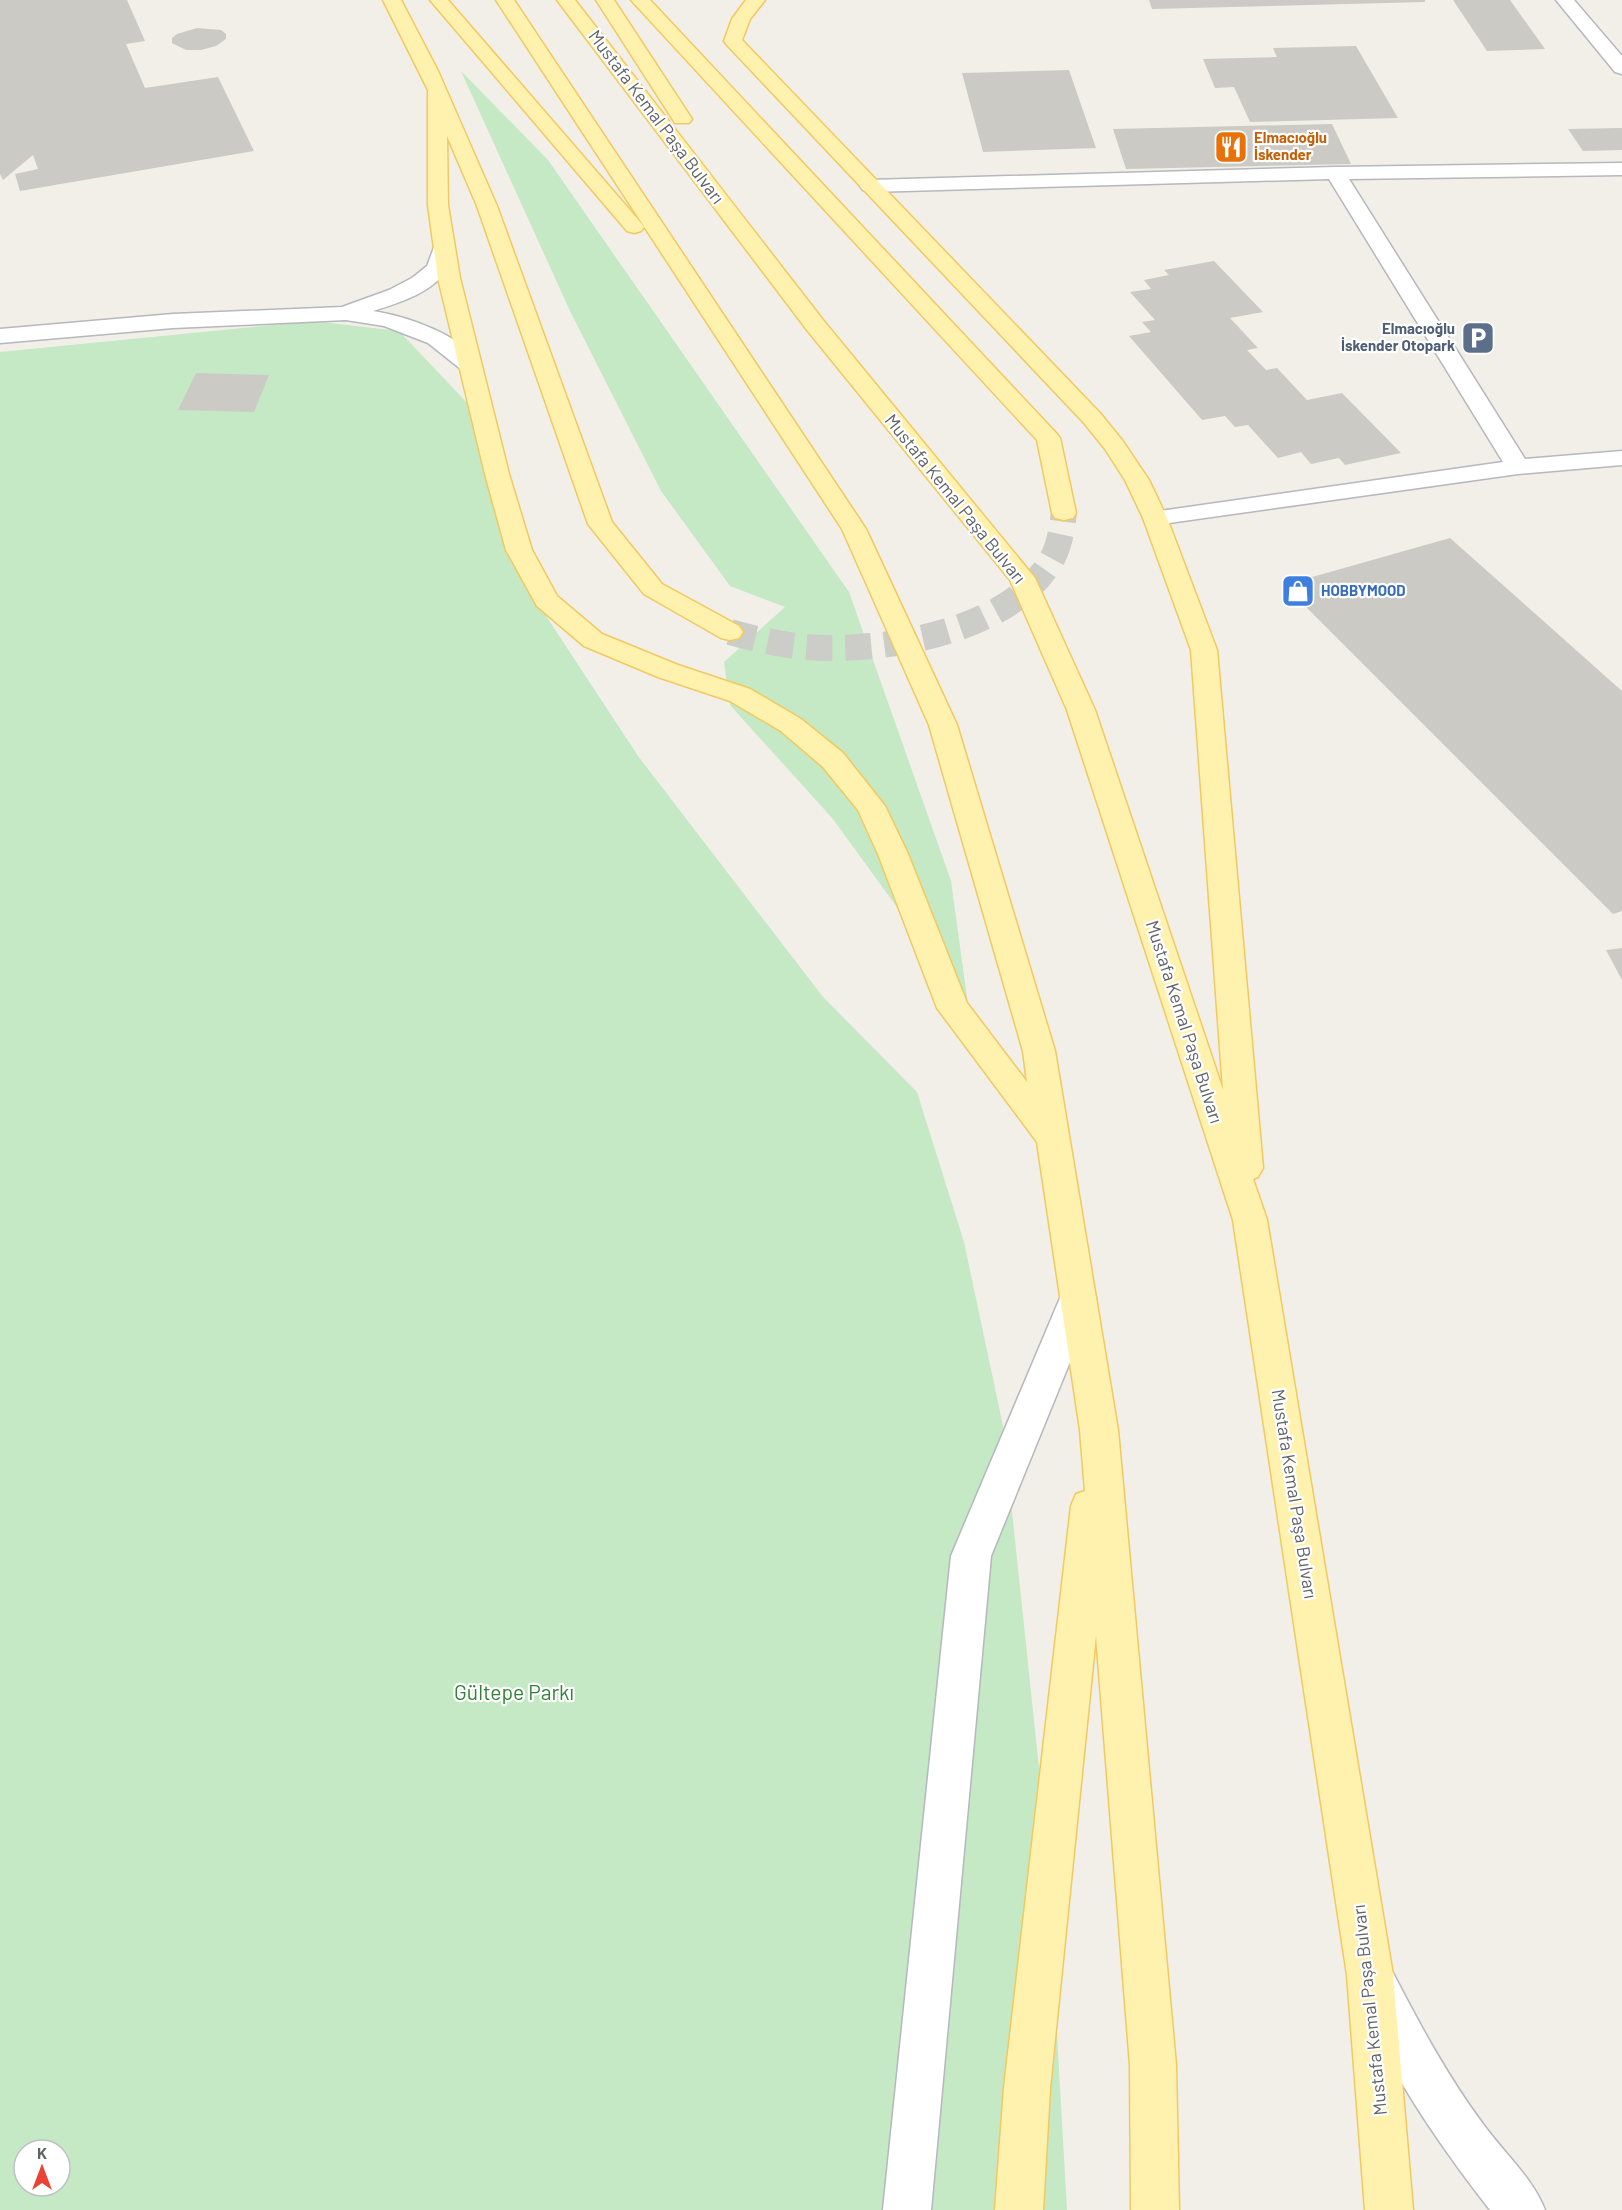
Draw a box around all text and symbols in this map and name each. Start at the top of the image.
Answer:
street label: Mustafa Kemal Paşa Bulvarı [584,25,729,208]
place label: Elmacıoğlu İskender [1254,128,1327,163]
restaurant icon: Elmacıoğlu İskender [1213,129,1249,165]
place label: Elmacıoğlu İskender Otopark [1341,319,1455,354]
parking icon: Elmacıoğlu İskender Otopark [1460,320,1496,356]
street label: Mustafa Kemal Paşa Bulvarı [881,409,1031,588]
shop icon: HOBBYMOOD [1280,573,1316,609]
place label: HOBBYMOOD [1321,581,1406,599]
street label: Mustafa Kemal Paşa Bulvarı [1142,918,1228,1126]
street label: Mustafa Kemal Paşa Bulvarı [1268,1387,1322,1600]
park label: Gültepe Parkı [454,1679,574,1704]
street label: Mustafa Kemal Paşa Bulvarı [1347,1904,1391,2117]
north arrow [12,2138,72,2198]
text: K [37,2143,47,2162]

